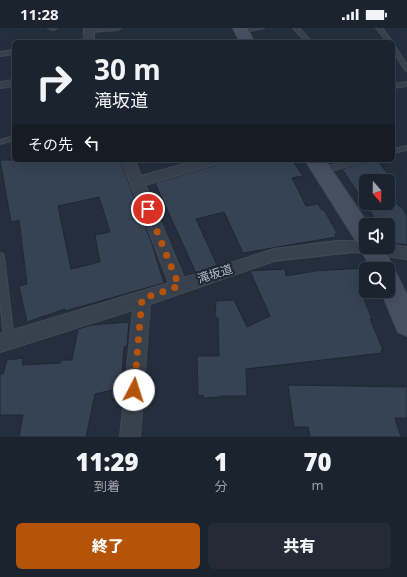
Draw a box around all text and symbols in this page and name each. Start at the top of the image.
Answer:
text: 11:28 [20,4,59,24]
text: 30 m [94,50,161,88]
icon: right [28,56,80,108]
text: 滝坂道 [94,88,148,112]
icon: left [81,132,103,154]
text: その先 [28,134,73,154]
north arrow [359,174,395,210]
map controls [359,174,395,298]
pin [131,192,165,226]
icon: arrive [137,198,159,220]
button: sound [359,218,395,254]
street label: 滝坂道 [195,260,235,287]
button: search [359,262,395,298]
position arrow [113,369,155,411]
text: 11:29 [75,445,139,478]
text: 1 [214,445,228,478]
text: 70 [303,445,332,478]
text: m [312,476,324,494]
text: 到着 [94,477,120,495]
text: 分 [215,477,228,495]
button: 終了 [16,523,200,569]
button: 共有 [208,523,391,569]

